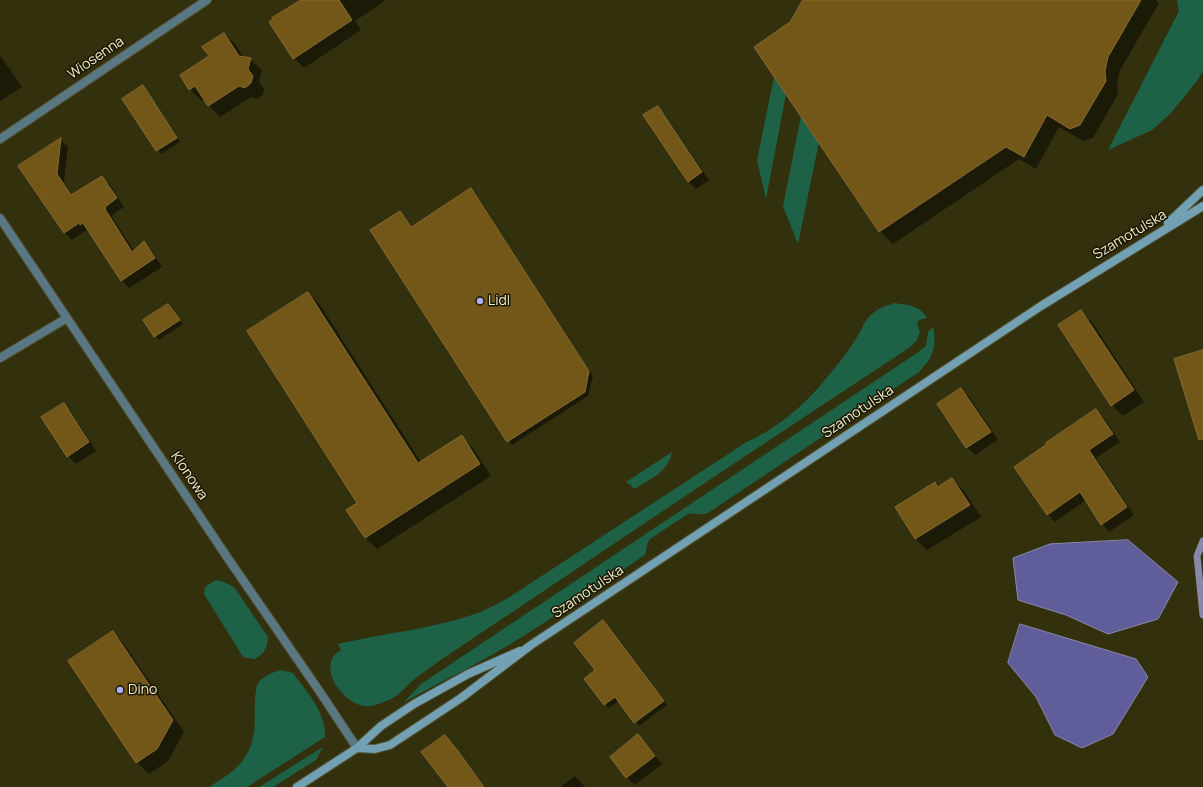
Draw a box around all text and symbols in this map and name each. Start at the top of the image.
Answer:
street label: Wiosenna [65,33,127,83]
street label: Szamotulska [1090,206,1170,264]
place label: Lidl [488,293,510,309]
marker: Lidl [475,296,485,306]
street label: Szamotulska [819,382,897,442]
street label: Klonowa [167,449,211,503]
street label: Szamotulska [549,562,627,622]
place label: Dino [128,682,157,698]
marker: Dino [115,685,125,695]

